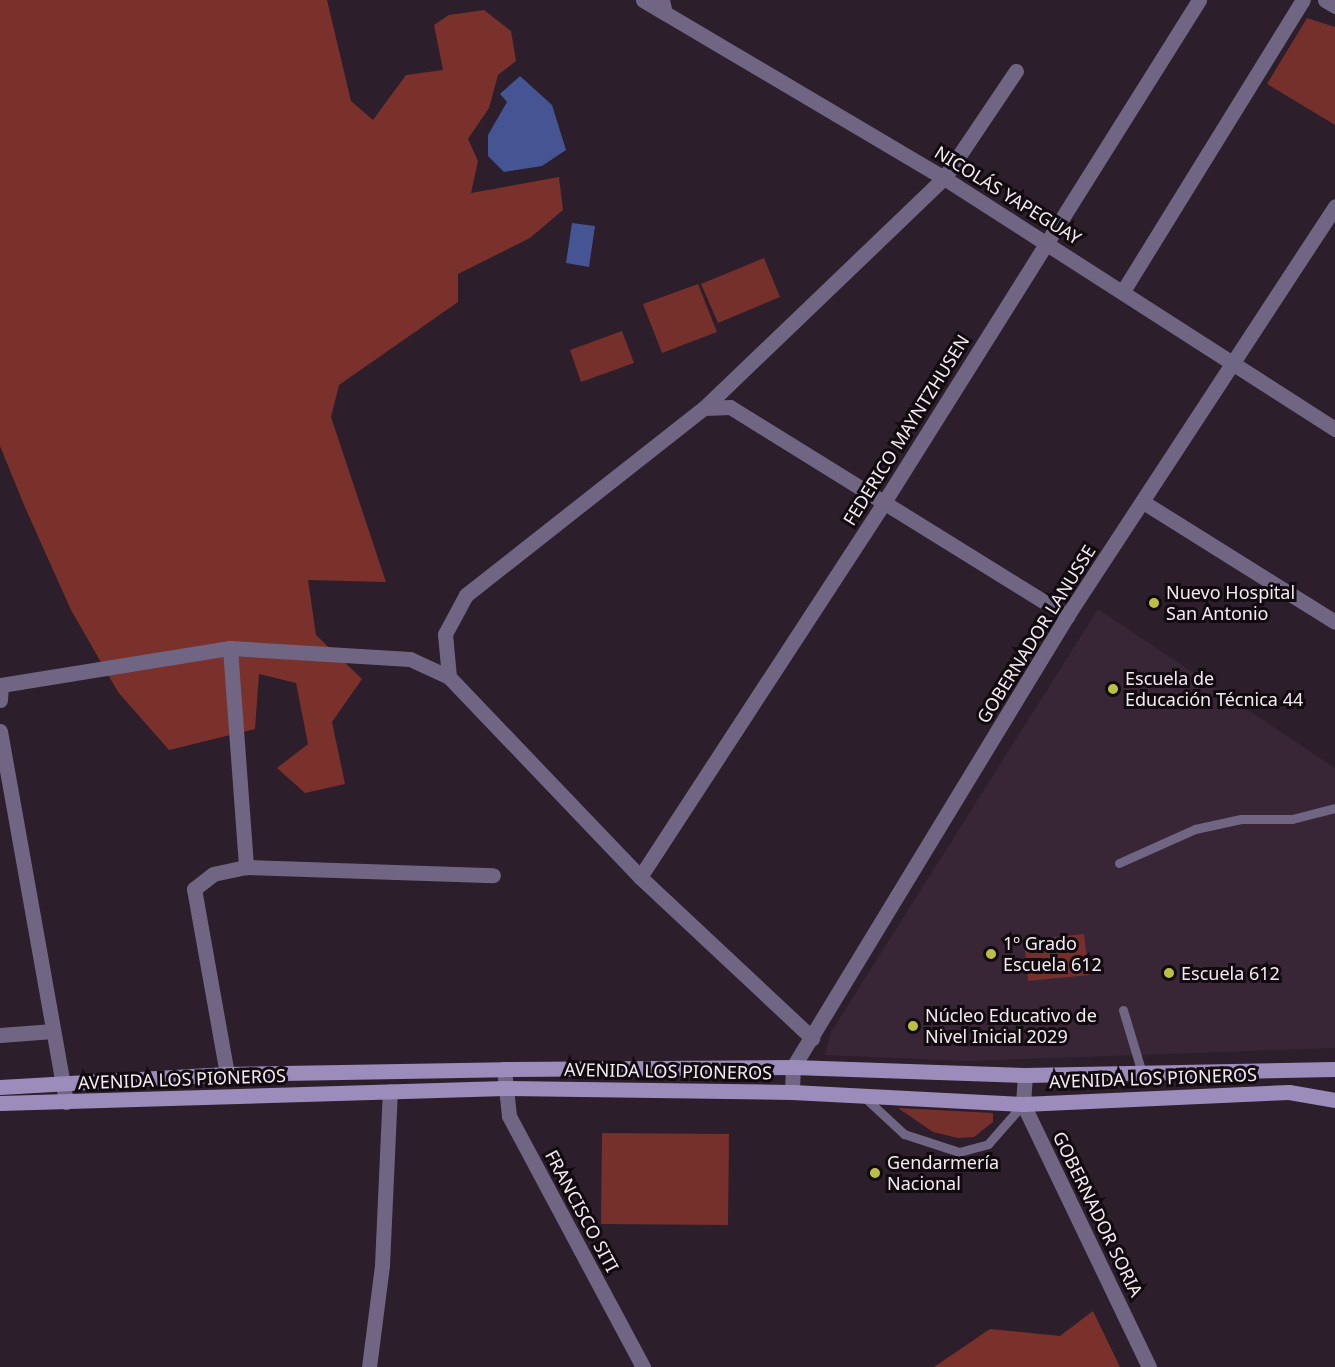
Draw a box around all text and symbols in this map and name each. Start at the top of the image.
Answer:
street label: NICOLÁS YAPEGUAY [931,141,1085,249]
street label: FEDERICO MAYNTZHUSEN [838,331,974,529]
street label: GOBERNADOR LANUSSE [972,541,1100,727]
place label: Nuevo Hospital San Antonio [1166,582,1295,624]
marker: Nuevo Hospital San Antonio [1147,596,1161,610]
place label: Escuela de Educación Técnica 44 [1125,668,1303,710]
marker: Escuela de Educación Técnica 44 [1106,682,1120,696]
place label: 1º Grado Escuela 612 [1003,933,1102,976]
marker: 1º Grado Escuela 612 [984,947,998,961]
place label: Escuela 612 [1181,962,1280,984]
marker: Escuela 612 [1162,966,1176,980]
place label: Núcleo Educativo de Nivel Inicial 2029 [925,1005,1097,1048]
marker: Núcleo Educativo de Nivel Inicial 2029 [906,1019,920,1033]
street label: AVENIDA LOS PIONEROS [564,1058,772,1084]
street label: AVENIDA LOS PIONEROS [1049,1064,1257,1092]
street label: AVENIDA LOS PIONEROS [78,1065,286,1093]
street label: GOBERNADOR SORIA [1049,1128,1147,1300]
street label: FRANCISCO SITI [541,1146,623,1276]
place label: Gendarmería Nacional [887,1152,999,1194]
marker: Gendarmería Nacional [868,1166,882,1180]

